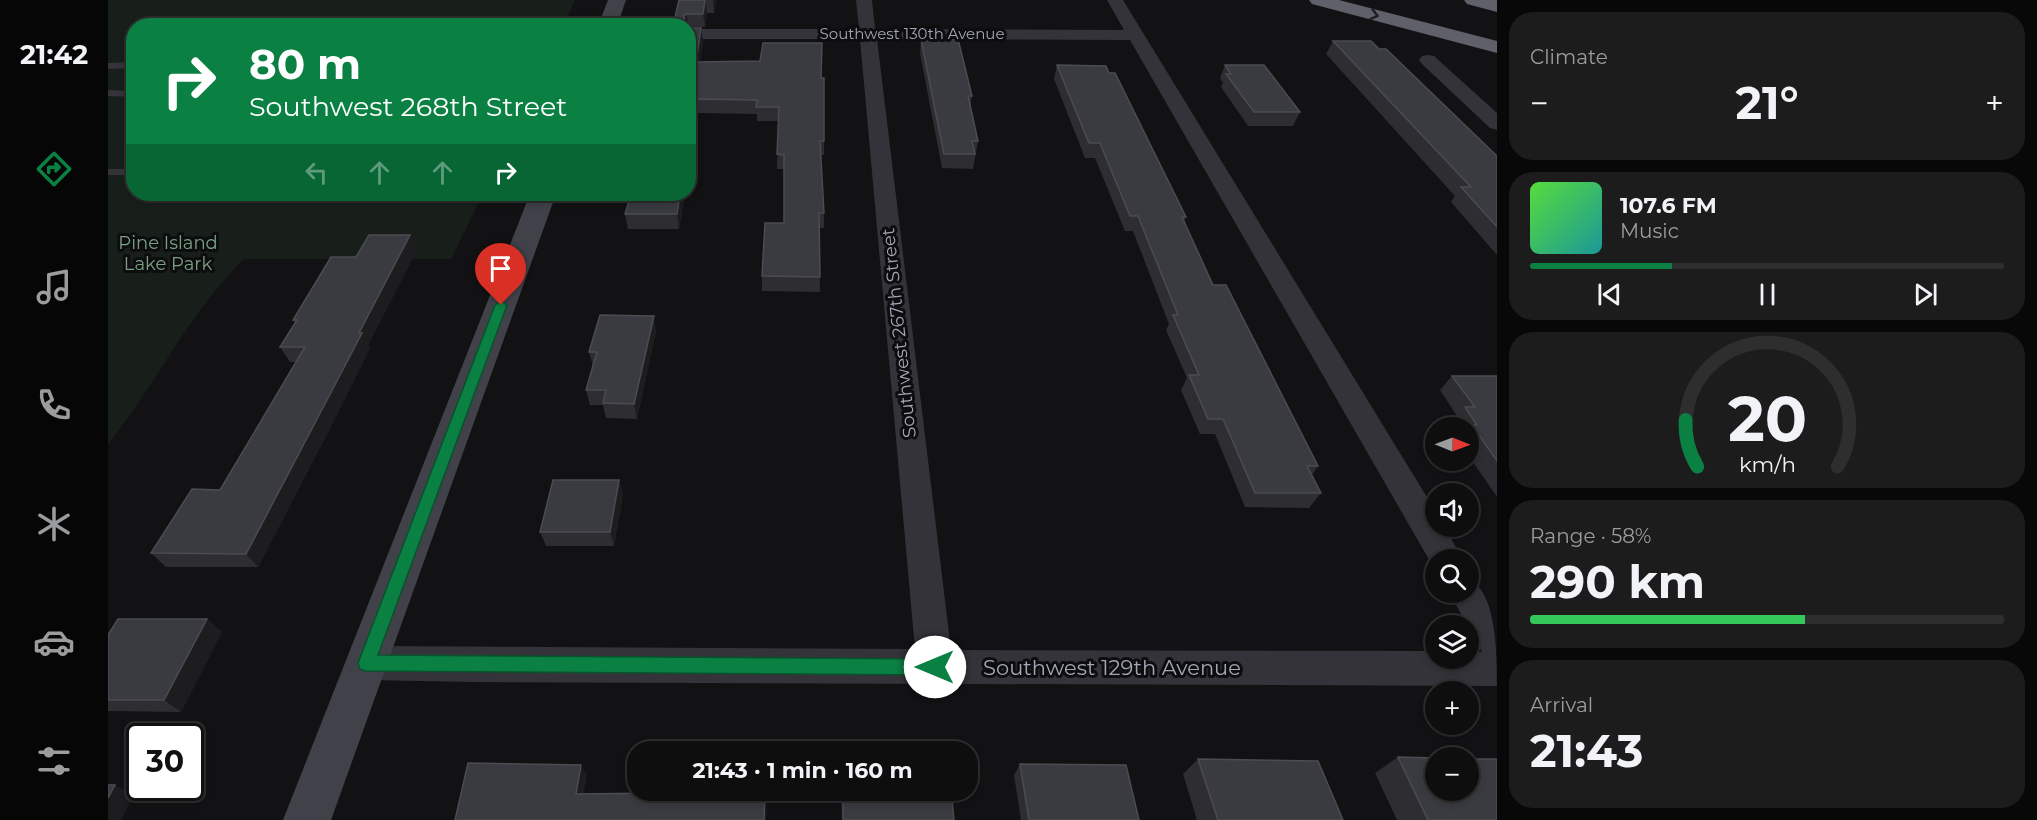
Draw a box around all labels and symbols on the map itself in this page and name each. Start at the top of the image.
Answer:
one-way arrow [1368,8,1379,20]
street label: Southwest 130th Avenue [820,24,1004,43]
street label: Southwest 267th Street [877,227,921,439]
park label: Pine Island Lake Park [118,232,218,275]
pin [475,243,526,305]
north arrow [1425,417,1479,471]
position arrow [903,635,967,699]
street label: Southwest 129th Avenue [983,655,1241,680]
speed limit sign: 30 [126,723,204,801]

